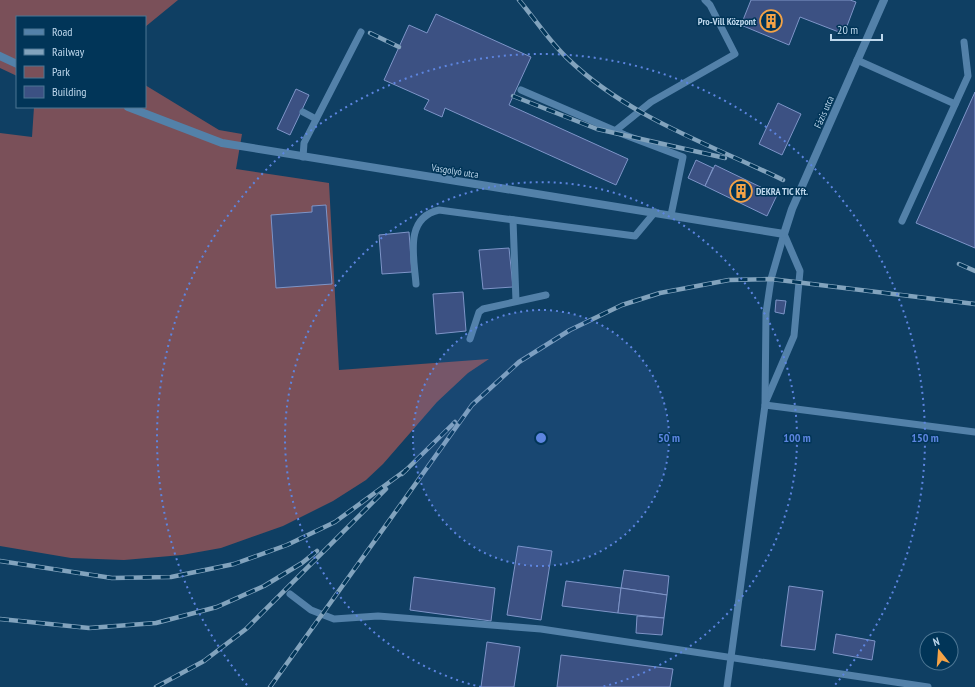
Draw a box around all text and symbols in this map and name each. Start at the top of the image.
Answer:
building icon: Pro-Vill Központ [758,8,784,34]
place label: Pro-Vill Központ [698,15,756,28]
legend [16,16,146,108]
scale bar [831,16,882,42]
text: 20 m [837,22,858,37]
text: Road [52,24,72,39]
text: Railway [52,44,85,59]
text: Park [52,64,70,79]
text: Building [52,84,87,99]
street label: Fázis utca [811,94,837,130]
street label: Vasgolyó utca [430,161,479,181]
building icon: DEKRA TIC Kft. [728,178,754,204]
place label: DEKRA TIC Kft. [756,185,808,198]
text: 50 m [658,430,680,445]
text: 100 m [783,430,811,445]
text: 150 m [911,430,939,445]
centre of rings [534,431,548,445]
north arrow [919,631,959,671]
text: N [931,634,941,649]

